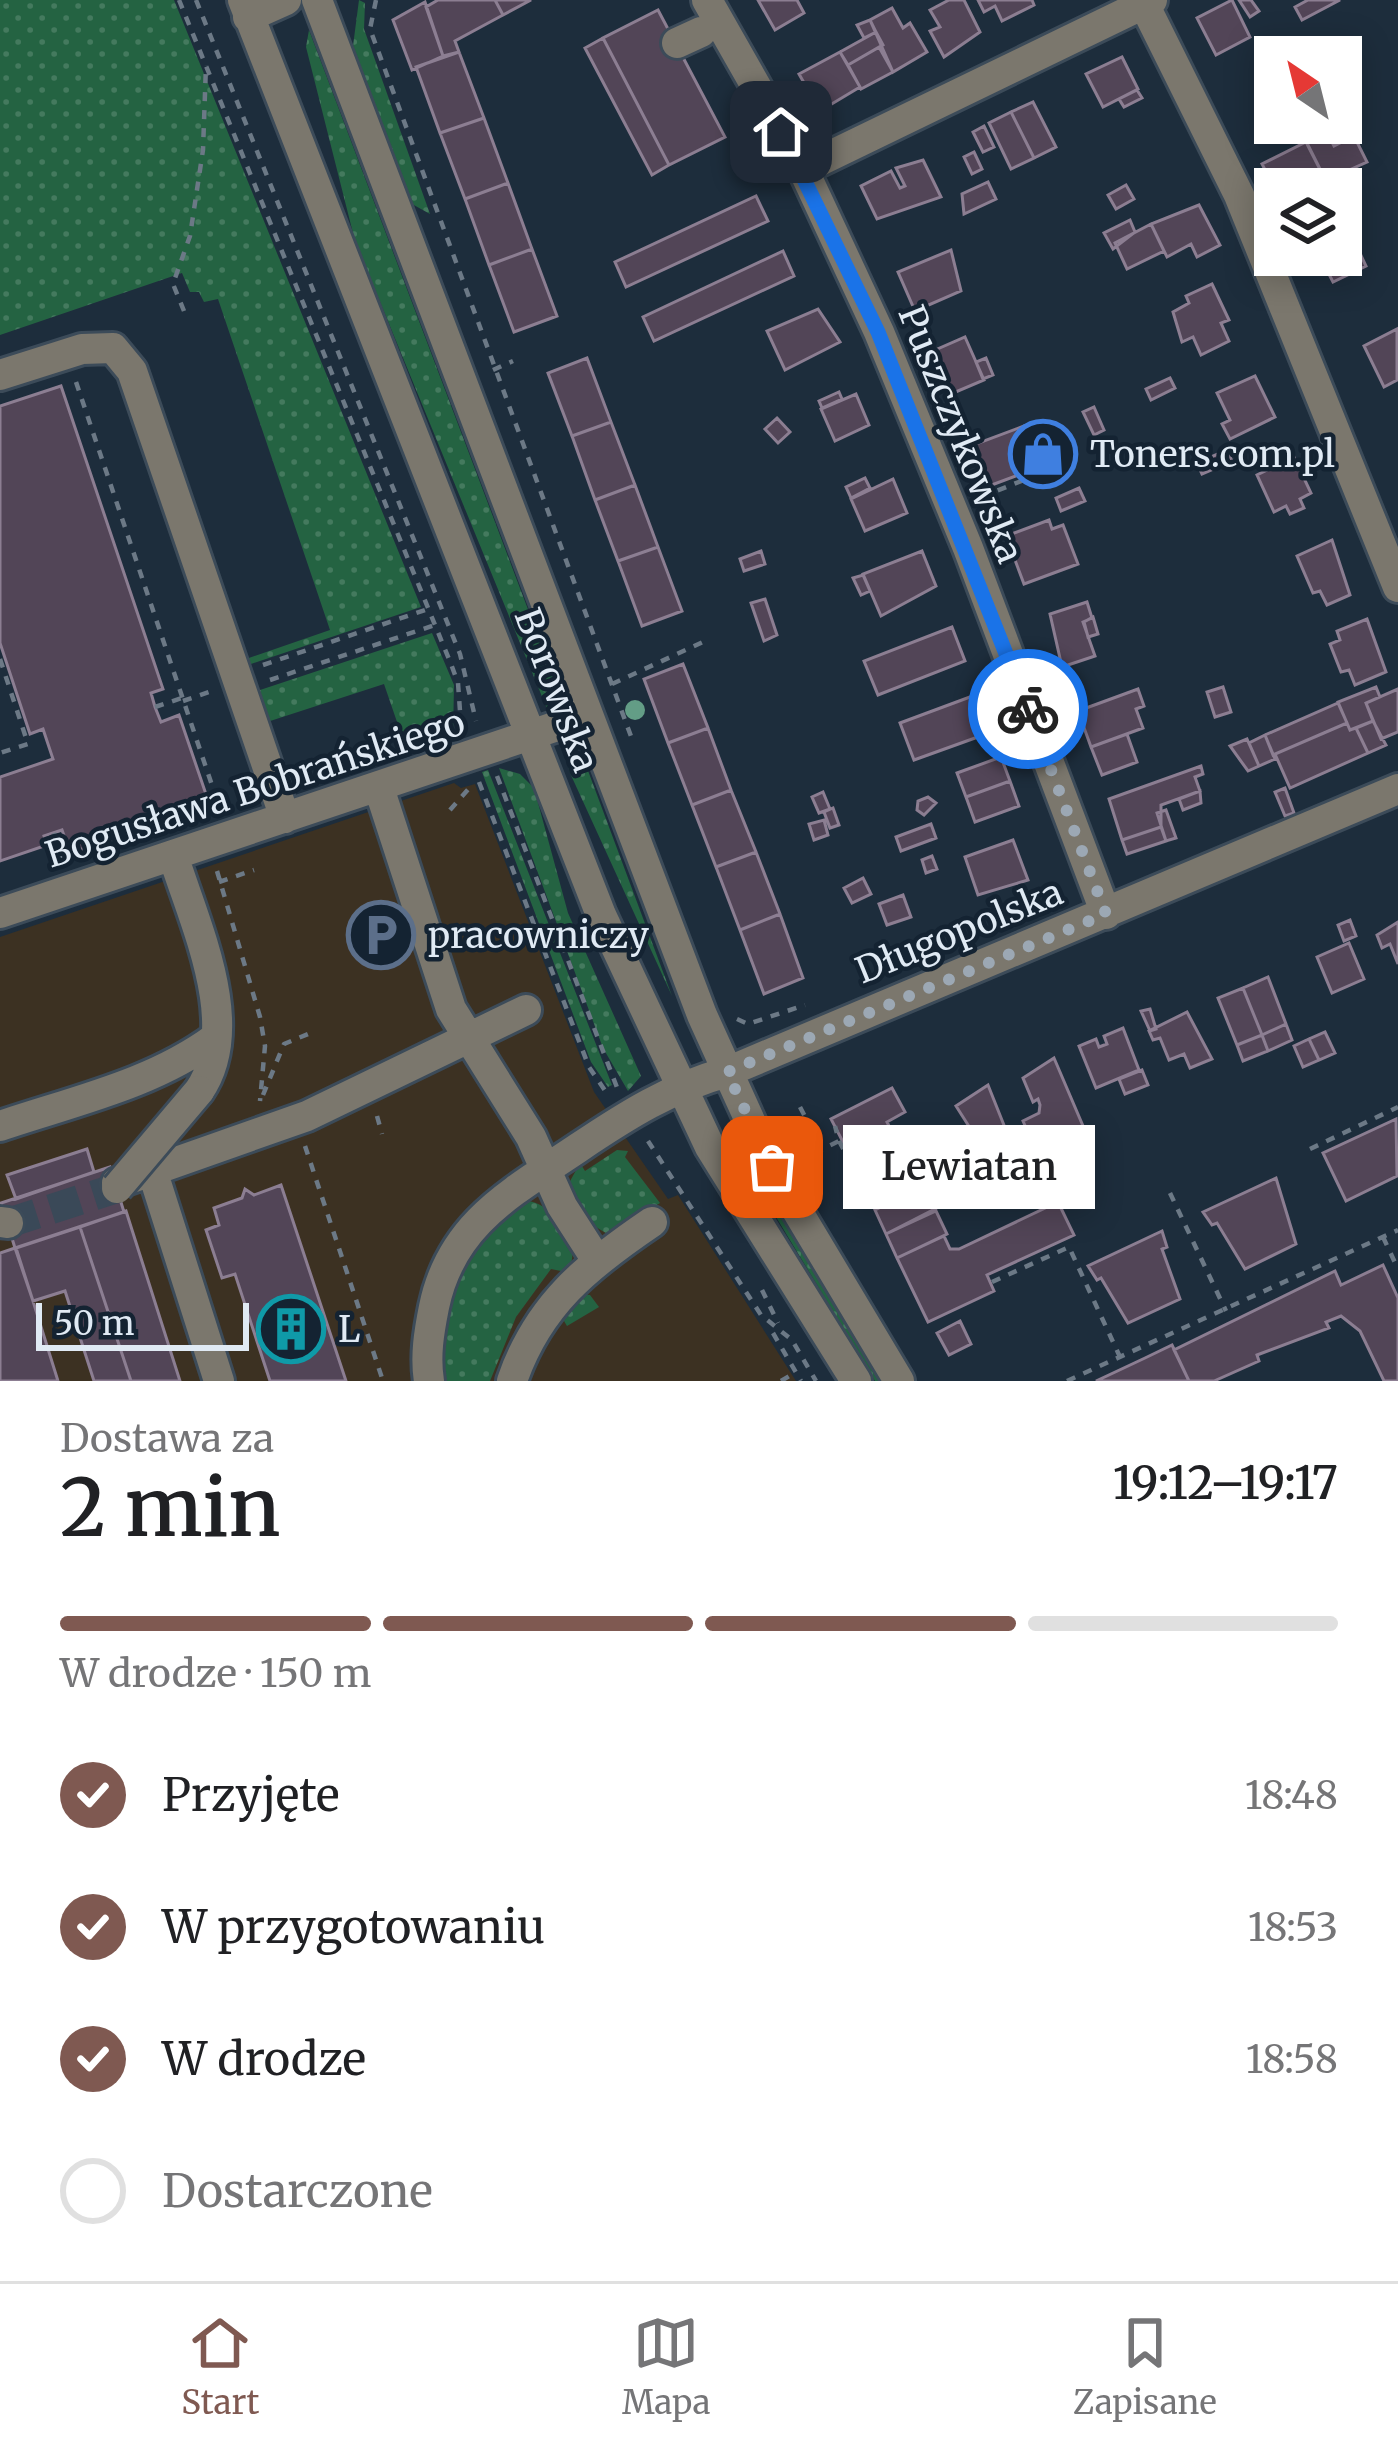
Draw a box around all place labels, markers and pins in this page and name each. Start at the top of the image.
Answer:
pin [730,81,832,183]
shop icon: Toners.com.pl [1008,419,1078,489]
place label: Toners.com.pl [1090,432,1335,477]
parking icon: pracowniczy [346,900,416,970]
place label: pracowniczy [428,913,649,958]
pin [721,1116,823,1218]
callout: Lewiatan [844,1125,1096,1209]
building icon: L [256,1294,326,1364]
place label: L [338,1307,360,1352]

